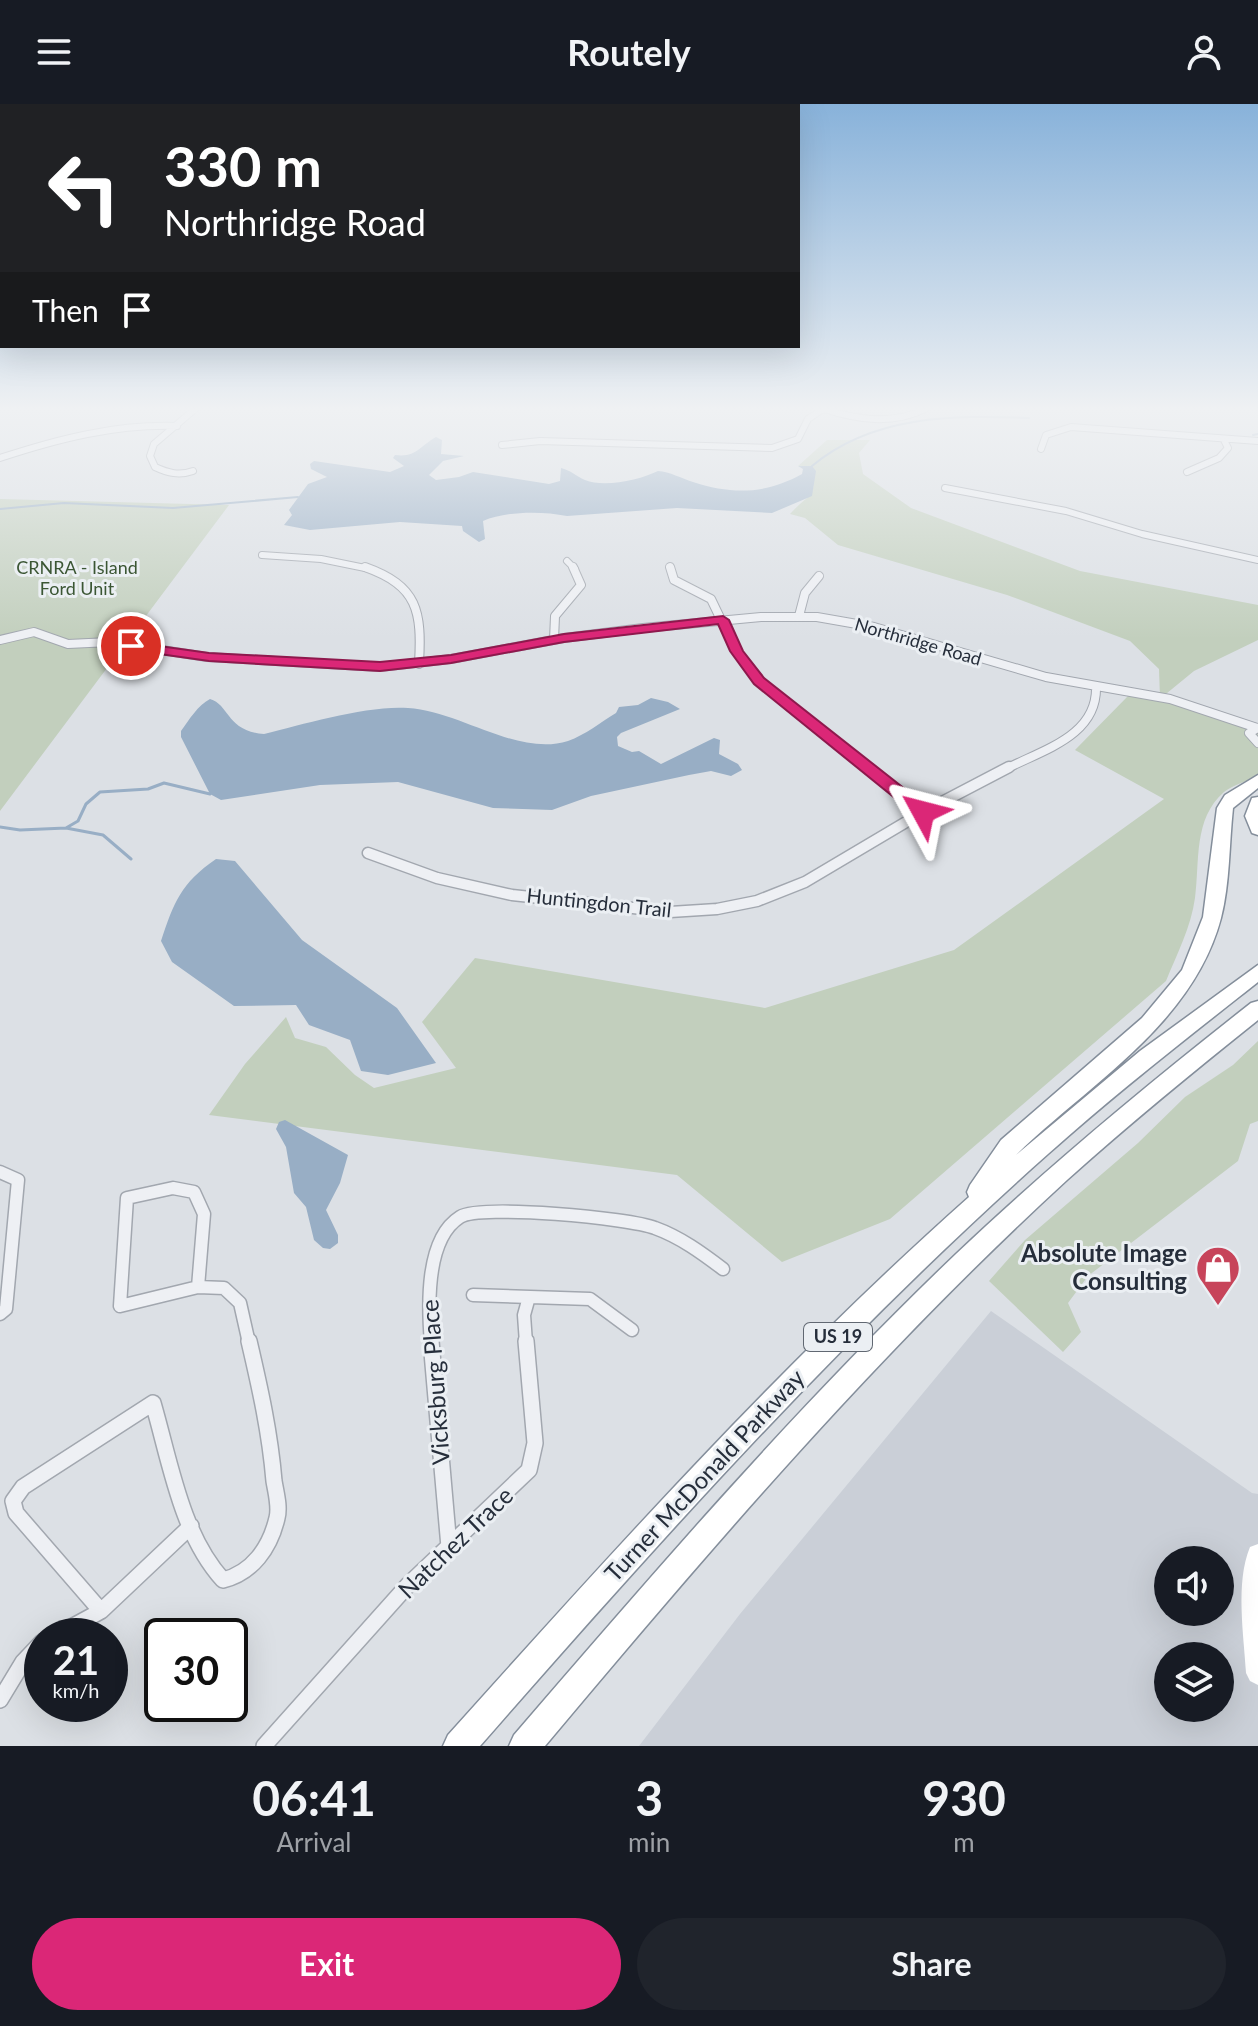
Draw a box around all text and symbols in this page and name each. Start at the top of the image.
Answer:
icon: menu [32,30,76,74]
text: Routely [567,30,691,74]
icon: person [1182,30,1226,74]
text: 330 m [164,132,322,199]
icon: left [32,136,136,240]
text: Northridge Road [164,200,426,244]
icon: arrive [115,288,159,332]
text: Then [32,292,99,328]
park label: CRNRA - Island Ford Unit [16,556,138,599]
pin [97,612,165,680]
street label: Northridge Road [852,612,984,670]
icon: arrive [109,624,153,668]
position arrow [881,770,965,854]
street label: Huntingdon Trail [526,882,673,922]
place label: Absolute Image Consulting [1020,1238,1187,1295]
shop icon: Absolute Image Consulting [1194,1244,1242,1307]
street label: Vicksburg Place [414,1298,455,1466]
road number: US 19 [804,1323,872,1351]
street label: Turner McDonald Parkway [598,1362,810,1587]
street label: Natchez Trace [392,1480,518,1604]
map controls [1154,1546,1234,1722]
button: sound [1154,1546,1234,1626]
speed limit sign: 30 [144,1618,248,1722]
text: 21 [53,1636,99,1684]
button: layers [1154,1642,1234,1722]
text: km/h [53,1678,99,1702]
text: 06:41 [252,1769,376,1826]
text: 3 [635,1769,663,1826]
text: 930 [922,1769,1006,1826]
text: Arrival [277,1826,351,1858]
text: min [628,1826,670,1858]
text: m [953,1826,975,1858]
button: Exit [32,1918,621,2010]
button: Share [637,1918,1226,2010]

